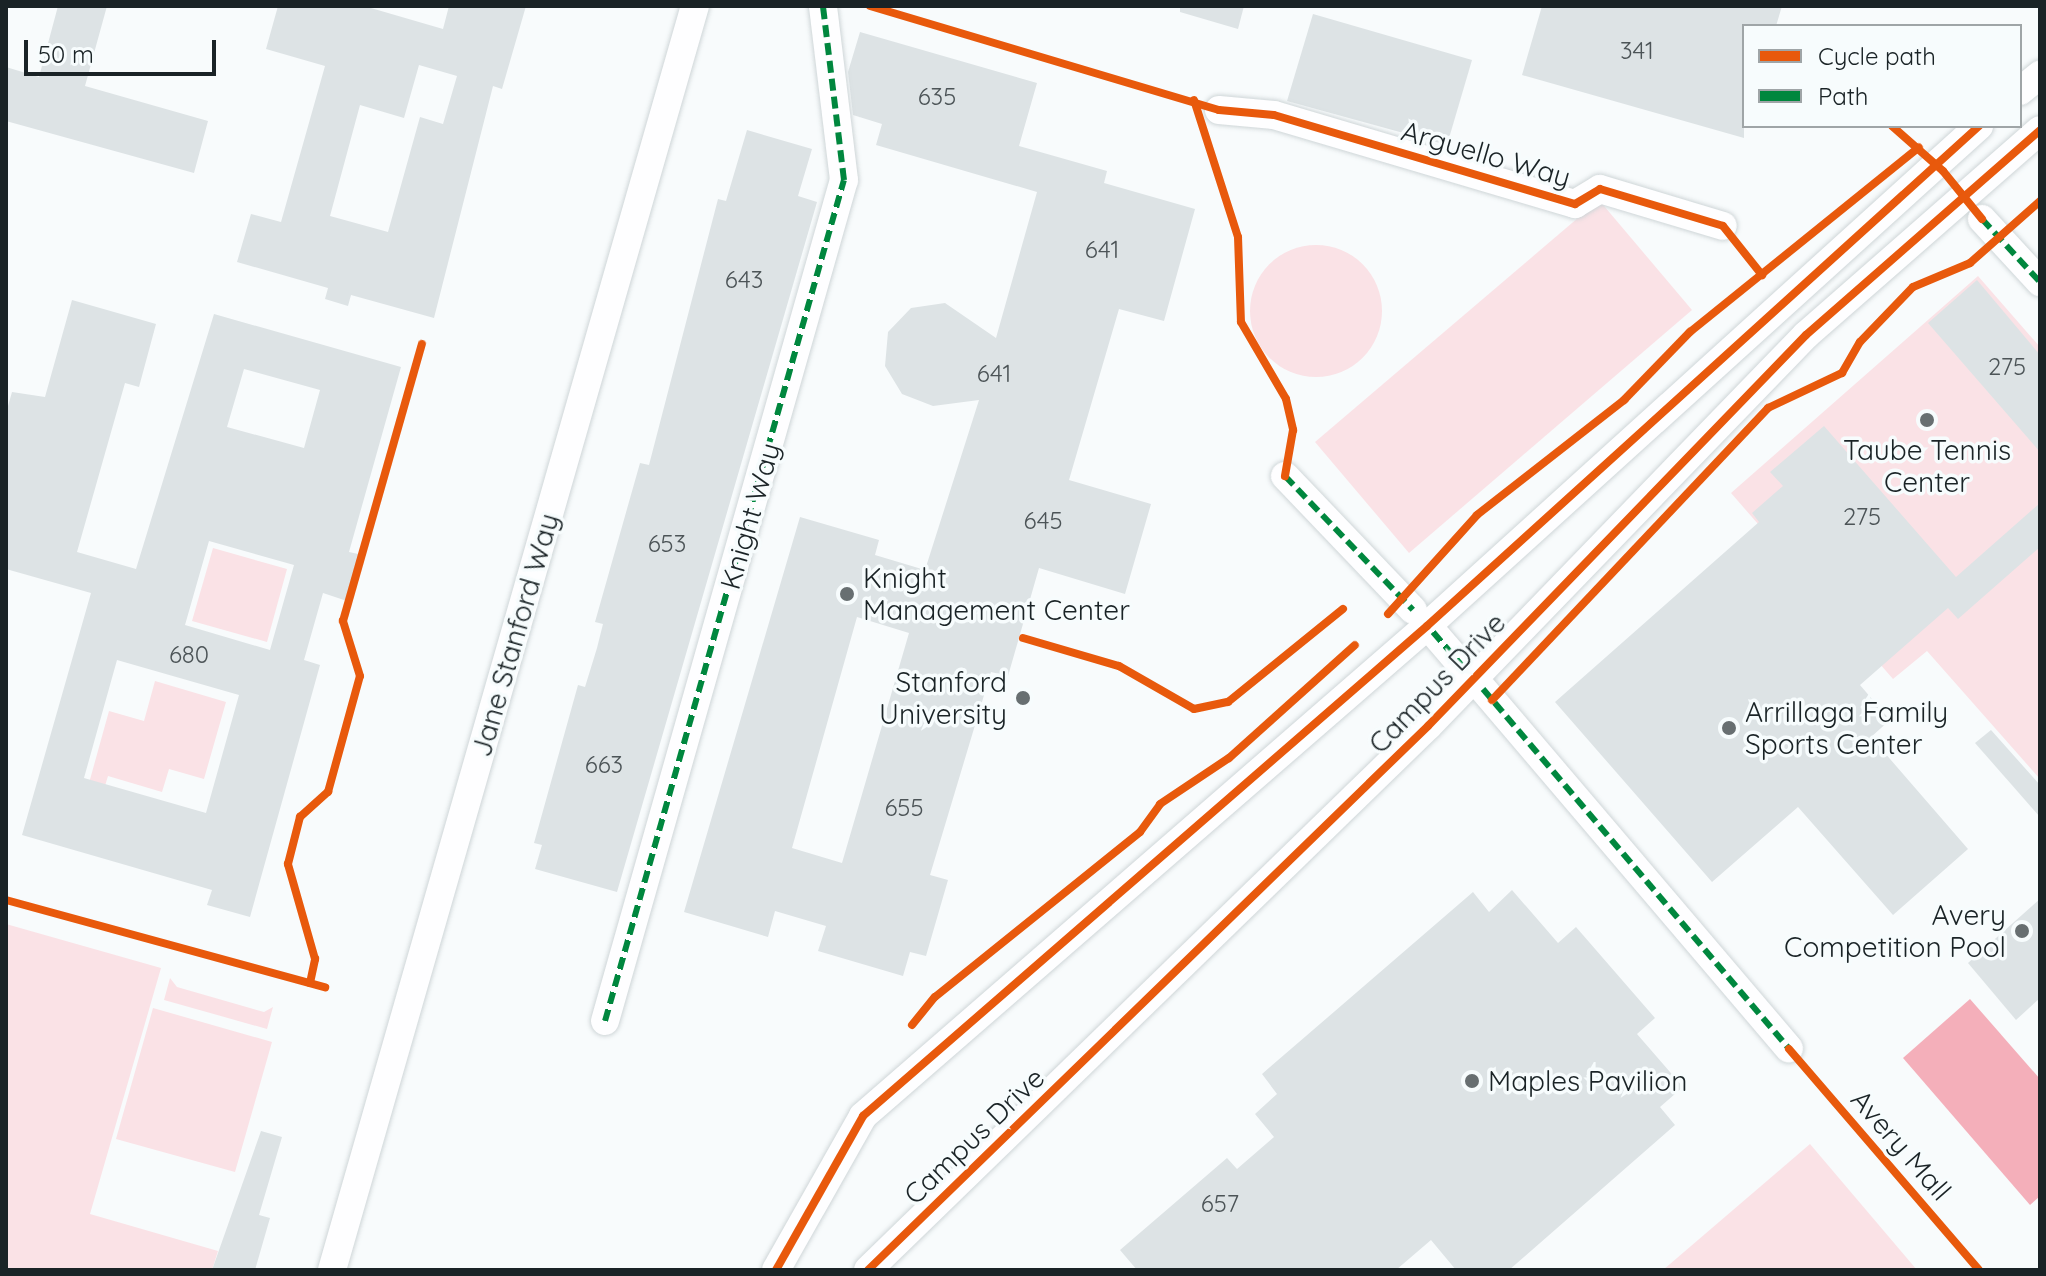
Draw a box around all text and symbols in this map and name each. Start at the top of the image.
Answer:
scale bar [28,24,220,74]
legend [1742,24,2022,128]
house number: 341 [1620,37,1654,65]
text: 50 m [38,39,94,69]
text: Cycle path [1818,41,1936,71]
text: Path [1818,81,1869,111]
house number: 635 [918,83,956,111]
street label: Arguello Way [1398,114,1574,194]
house number: 641 [1085,236,1119,264]
house number: 643 [725,266,763,294]
house number: 275 [1988,353,2026,381]
house number: 641 [977,360,1011,388]
marker: Taube Tennis Center [1918,411,1936,429]
place label: Taube Tennis Center [1843,433,2011,499]
street label: Knight Way [713,439,787,593]
house number: 275 [1843,503,1881,531]
house number: 645 [1023,507,1063,535]
street label: Jane Stanford Way [464,510,566,760]
house number: 653 [648,530,686,558]
place label: Knight Management Center [863,561,1130,627]
marker: Knight Management Center [838,585,856,603]
street label: Campus Drive [1362,606,1512,760]
house number: 680 [169,641,209,669]
place label: Stanford University [879,665,1007,731]
marker: Stanford University [1014,689,1032,707]
place label: Arrillaga Family Sports Center [1745,695,1948,761]
marker: Arrillaga Family Sports Center [1720,719,1738,737]
house number: 663 [585,751,623,779]
house number: 655 [884,794,924,822]
place label: Avery Competition Pool [1784,898,2006,964]
marker: Avery Competition Pool [2013,922,2031,940]
street label: Campus Drive [897,1061,1051,1211]
place label: Maples Pavilion [1488,1064,1687,1098]
marker: Maples Pavilion [1463,1072,1481,1090]
street label: Avery Mall [1844,1083,1958,1207]
house number: 657 [1201,1190,1239,1218]

